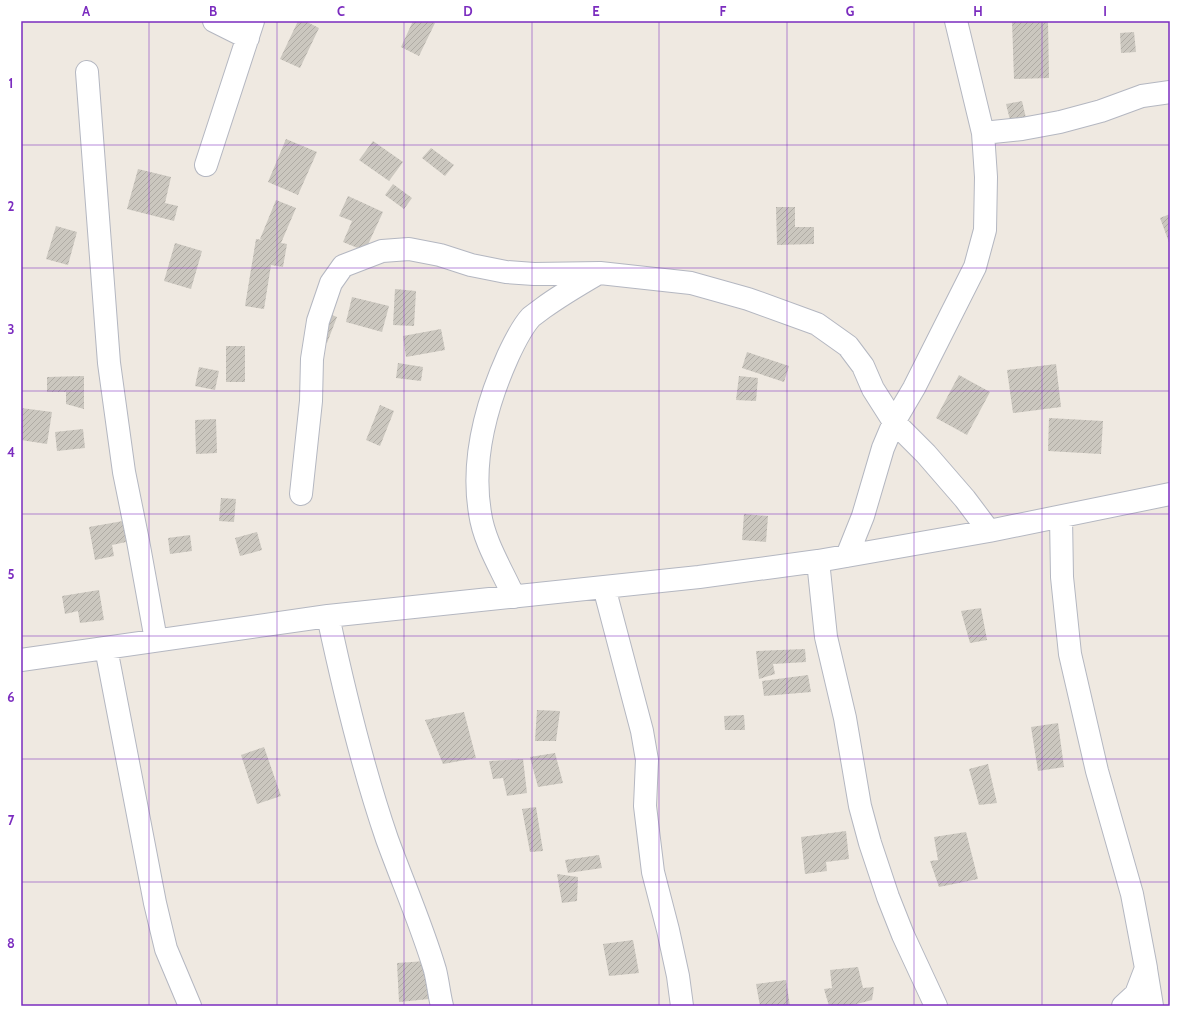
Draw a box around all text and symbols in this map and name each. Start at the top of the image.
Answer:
text: A [82,3,91,19]
text: B [209,3,217,19]
text: C [337,3,345,19]
text: D [463,3,473,19]
text: E [592,3,600,19]
text: F [720,3,727,19]
text: G [846,3,855,19]
text: H [973,3,983,19]
text: I [1103,3,1107,19]
text: 1 [9,75,13,91]
text: 2 [8,198,15,214]
text: 3 [7,321,15,337]
text: 4 [7,444,15,460]
text: 5 [8,566,15,582]
text: 6 [7,689,15,705]
text: 7 [8,812,15,828]
text: 8 [7,935,15,951]

